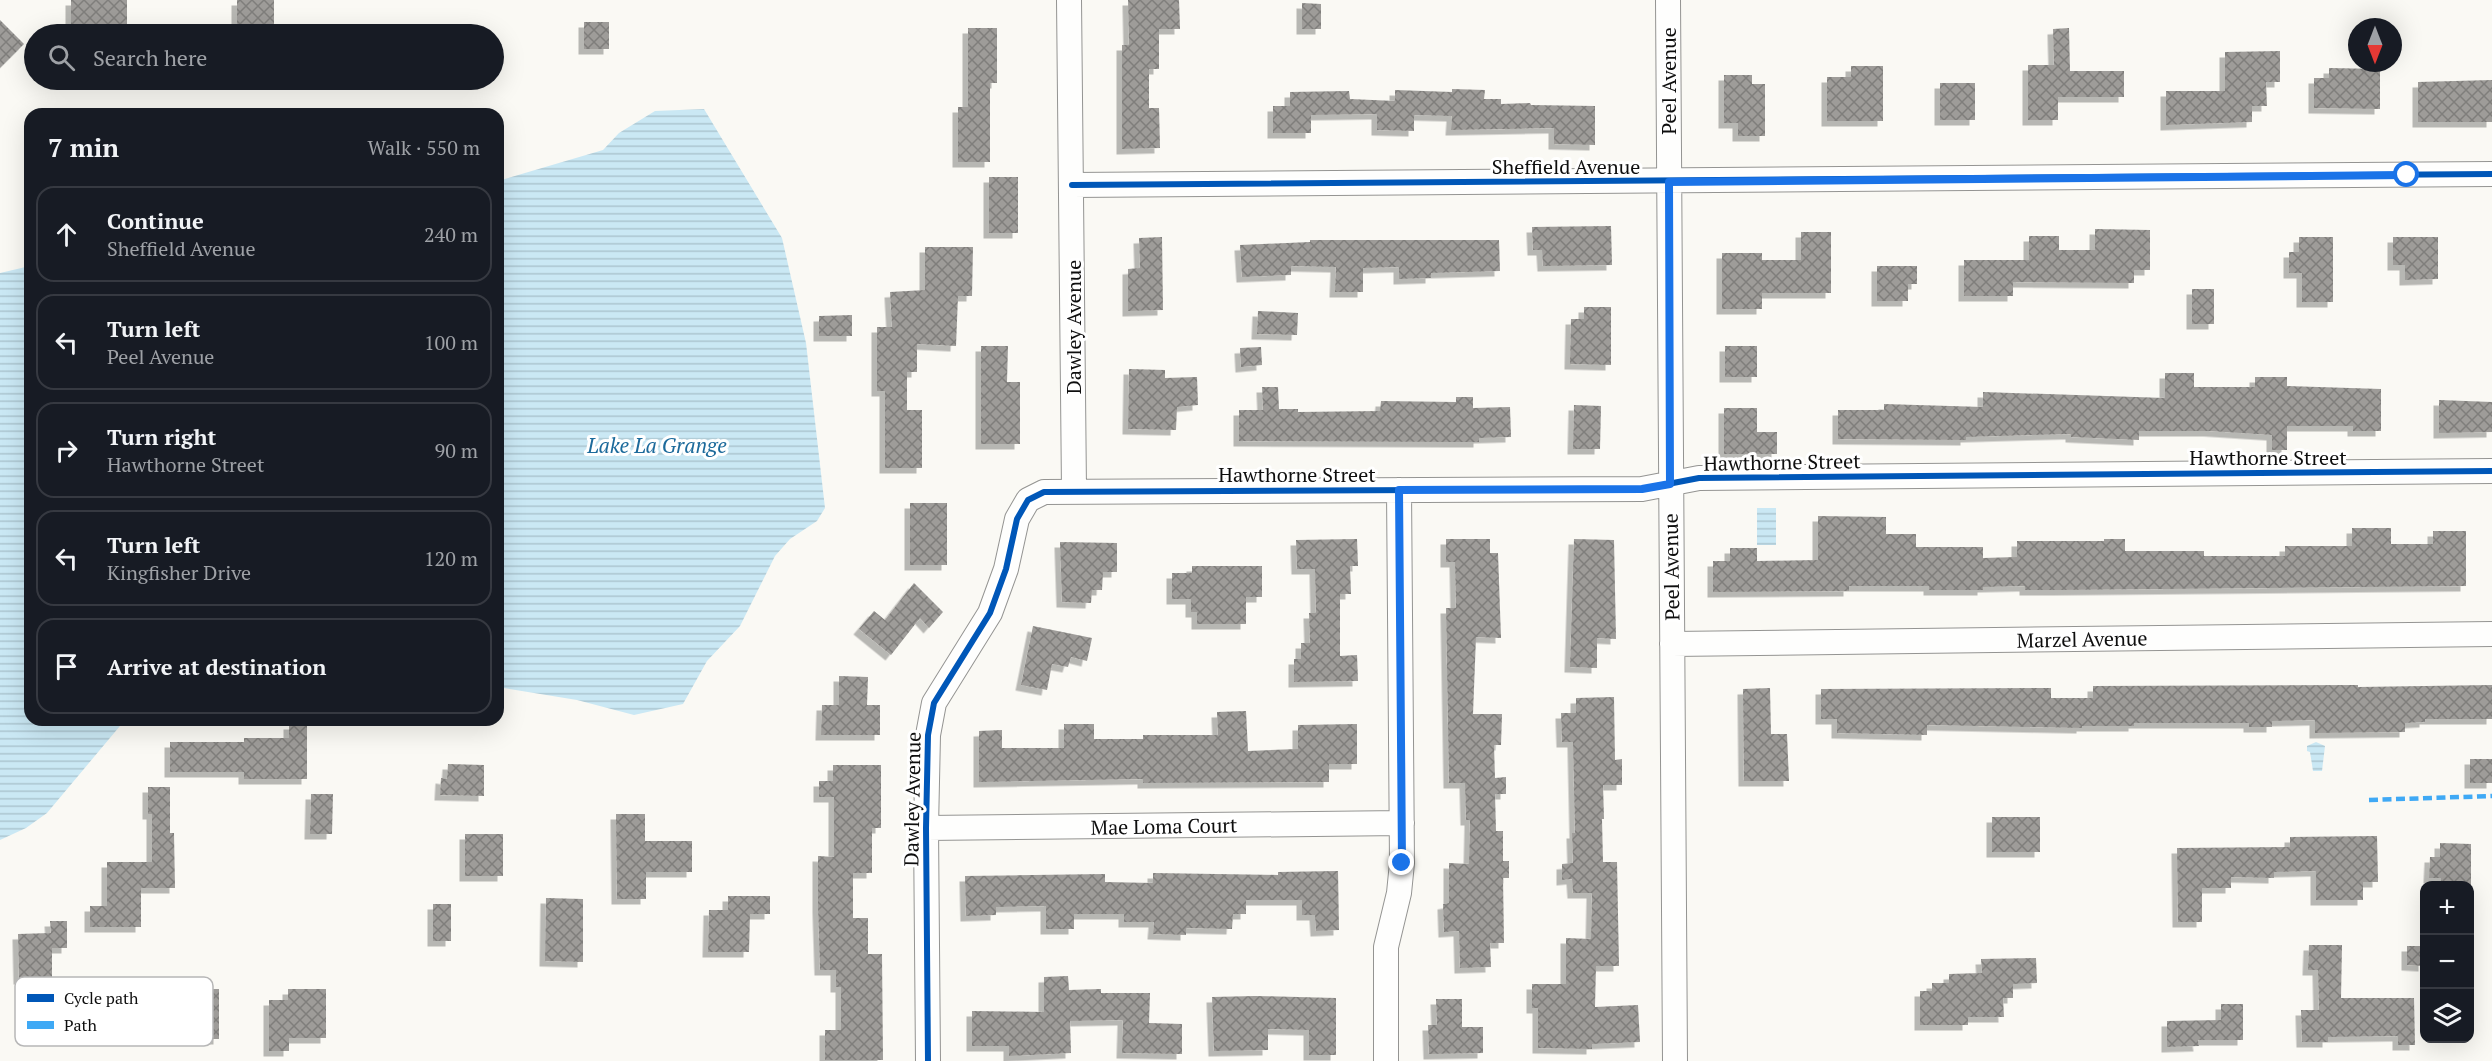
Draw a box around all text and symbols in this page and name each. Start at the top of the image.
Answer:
north arrow [2348,18,2402,72]
search box [24,24,504,90]
street label: Peel Avenue [1655,27,1682,135]
icon: search [45,41,78,74]
text: Search here [93,43,207,72]
text: 7 min [48,130,119,164]
text: Walk · 550 m [368,134,480,161]
street label: Sheffield Avenue [1492,153,1640,180]
route start [2393,161,2419,187]
text: Continue [107,206,204,235]
icon: ahead [50,218,83,251]
text: 240 m [424,221,478,248]
text: Sheffield Avenue [107,235,256,262]
street label: Dawley Avenue [1060,260,1087,394]
text: Turn left [107,314,200,343]
icon: left [50,326,83,359]
text: 100 m [424,329,478,356]
text: Peel Avenue [107,343,214,370]
text: Turn right [107,422,216,451]
water label: Lake La Grange [586,431,727,459]
icon: right [50,434,83,467]
text: 90 m [435,437,478,464]
street label: Hawthorne Street [2189,444,2347,471]
street label: Hawthorne Street [1703,447,1861,477]
text: Hawthorne Street [107,451,264,478]
street label: Hawthorne Street [1218,461,1376,488]
street label: Peel Avenue [1657,513,1685,621]
text: Turn left [107,530,200,559]
icon: left [50,542,83,575]
text: 120 m [424,545,478,572]
text: Kingfisher Drive [107,559,251,586]
street label: Marzel Avenue [2016,624,2148,654]
icon: arrive [50,650,83,683]
text: Arrive at destination [107,652,326,681]
street label: Dawley Avenue [897,731,927,867]
street label: Mae Loma Court [1090,811,1238,841]
route end [1388,849,1414,875]
map controls [2420,881,2474,1043]
button: + [2420,881,2474,935]
button: − [2420,935,2474,989]
legend [15,977,213,1046]
text: Cycle path [64,987,139,1009]
button: layers [2420,989,2474,1043]
text: Path [64,1014,98,1036]

